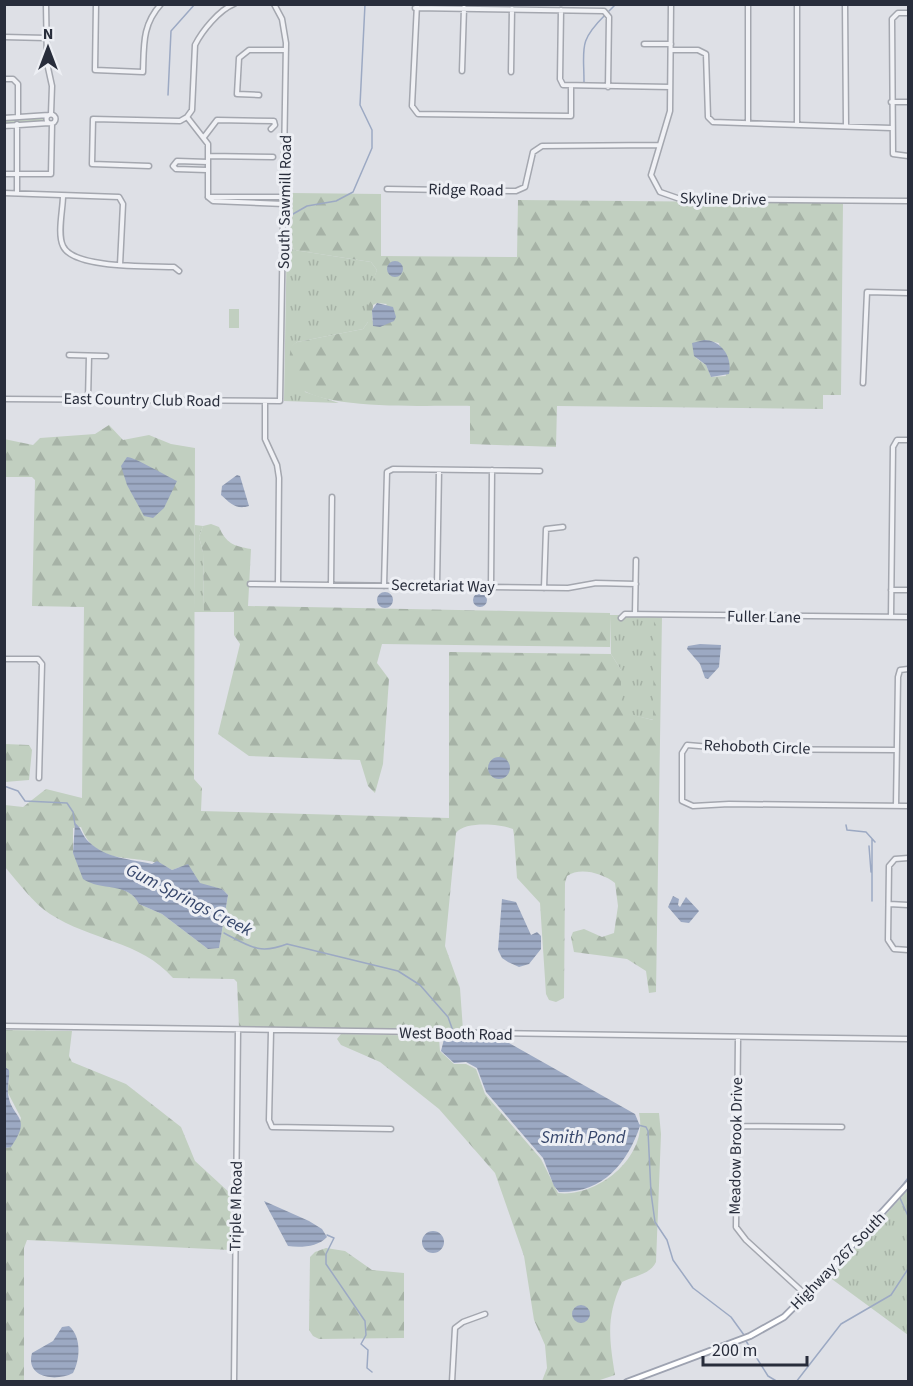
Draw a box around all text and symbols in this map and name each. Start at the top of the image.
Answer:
north arrow [18,18,78,78]
text: N [43,23,53,45]
street label: South Sawmill Road [273,135,297,269]
street label: Ridge Road [428,178,504,202]
street label: Skyline Drive [680,187,767,211]
street label: East Country Club Road [63,388,221,412]
street label: Secretariat Way [391,574,496,598]
street label: Fuller Lane [727,605,801,629]
street label: Rehoboth Circle [703,734,811,760]
water label: Gum Springs Creek [122,857,257,943]
street label: West Booth Road [399,1022,513,1046]
street label: Meadow Brook Drive [724,1077,748,1215]
water label: Smith Pond [541,1125,626,1150]
street label: Triple M Road [224,1161,248,1251]
street label: Highway 267 South [786,1207,890,1315]
scale bar [703,1329,806,1367]
text: 200 m [712,1338,757,1363]

